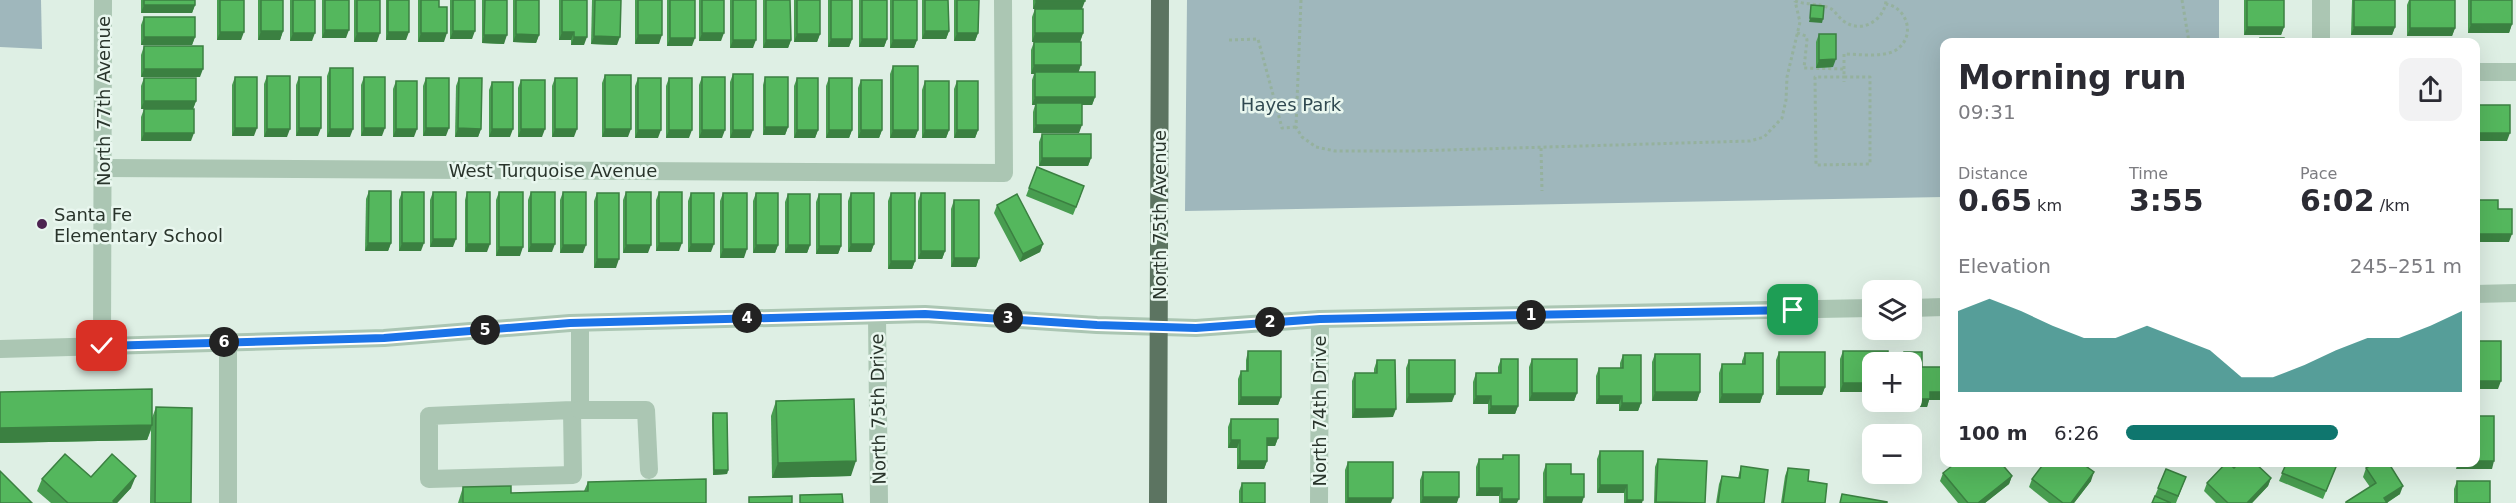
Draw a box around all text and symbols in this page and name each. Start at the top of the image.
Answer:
street label: North 77th Avenue [93,16,114,186]
text: Morning run [1958,58,2186,97]
button: share [2399,58,2462,121]
park label: Hayes Park [1241,94,1342,115]
text: 09:31 [1958,100,2016,124]
street label: North 75th Avenue [1149,130,1170,300]
street label: West Turquoise Avenue [449,160,657,181]
text: Distance [1958,164,2028,183]
text: Time [2129,164,2168,183]
text: Pace [2300,164,2337,183]
text: 0.65 [1958,183,2032,218]
text: 3:55 [2129,183,2204,218]
text: 6:02 [2300,183,2375,218]
text: km [2032,196,2062,215]
text: /km [2375,196,2410,215]
place label: Santa Fe Elementary School [54,204,223,246]
marker: Santa Fe Elementary School [35,217,49,231]
text: Elevation [1958,254,2051,278]
text: 245–251 m [2350,254,2462,278]
map controls [1862,280,1922,484]
button: layers [1862,280,1922,340]
pin [1767,284,1818,335]
icon: arrive [1776,293,1809,326]
pin: 1 [1516,300,1546,330]
pin: 4 [732,303,762,333]
pin: 3 [993,303,1023,333]
text: 1 [1525,305,1537,324]
pin: 2 [1255,307,1285,337]
text: 4 [741,308,753,327]
text: 3 [1002,308,1014,327]
text: 2 [1264,312,1276,331]
pin: 5 [470,315,500,345]
pin [76,320,127,371]
text: 5 [479,320,491,339]
pin: 6 [209,327,239,357]
icon: check [85,329,118,362]
text: 6 [218,332,230,351]
street label: North 75th Drive [866,333,890,485]
street label: North 74th Drive [1309,335,1330,487]
button: + [1862,352,1922,412]
text: 100 m [1958,421,2028,445]
text: 6:26 [2054,421,2099,445]
button: − [1862,424,1922,484]

